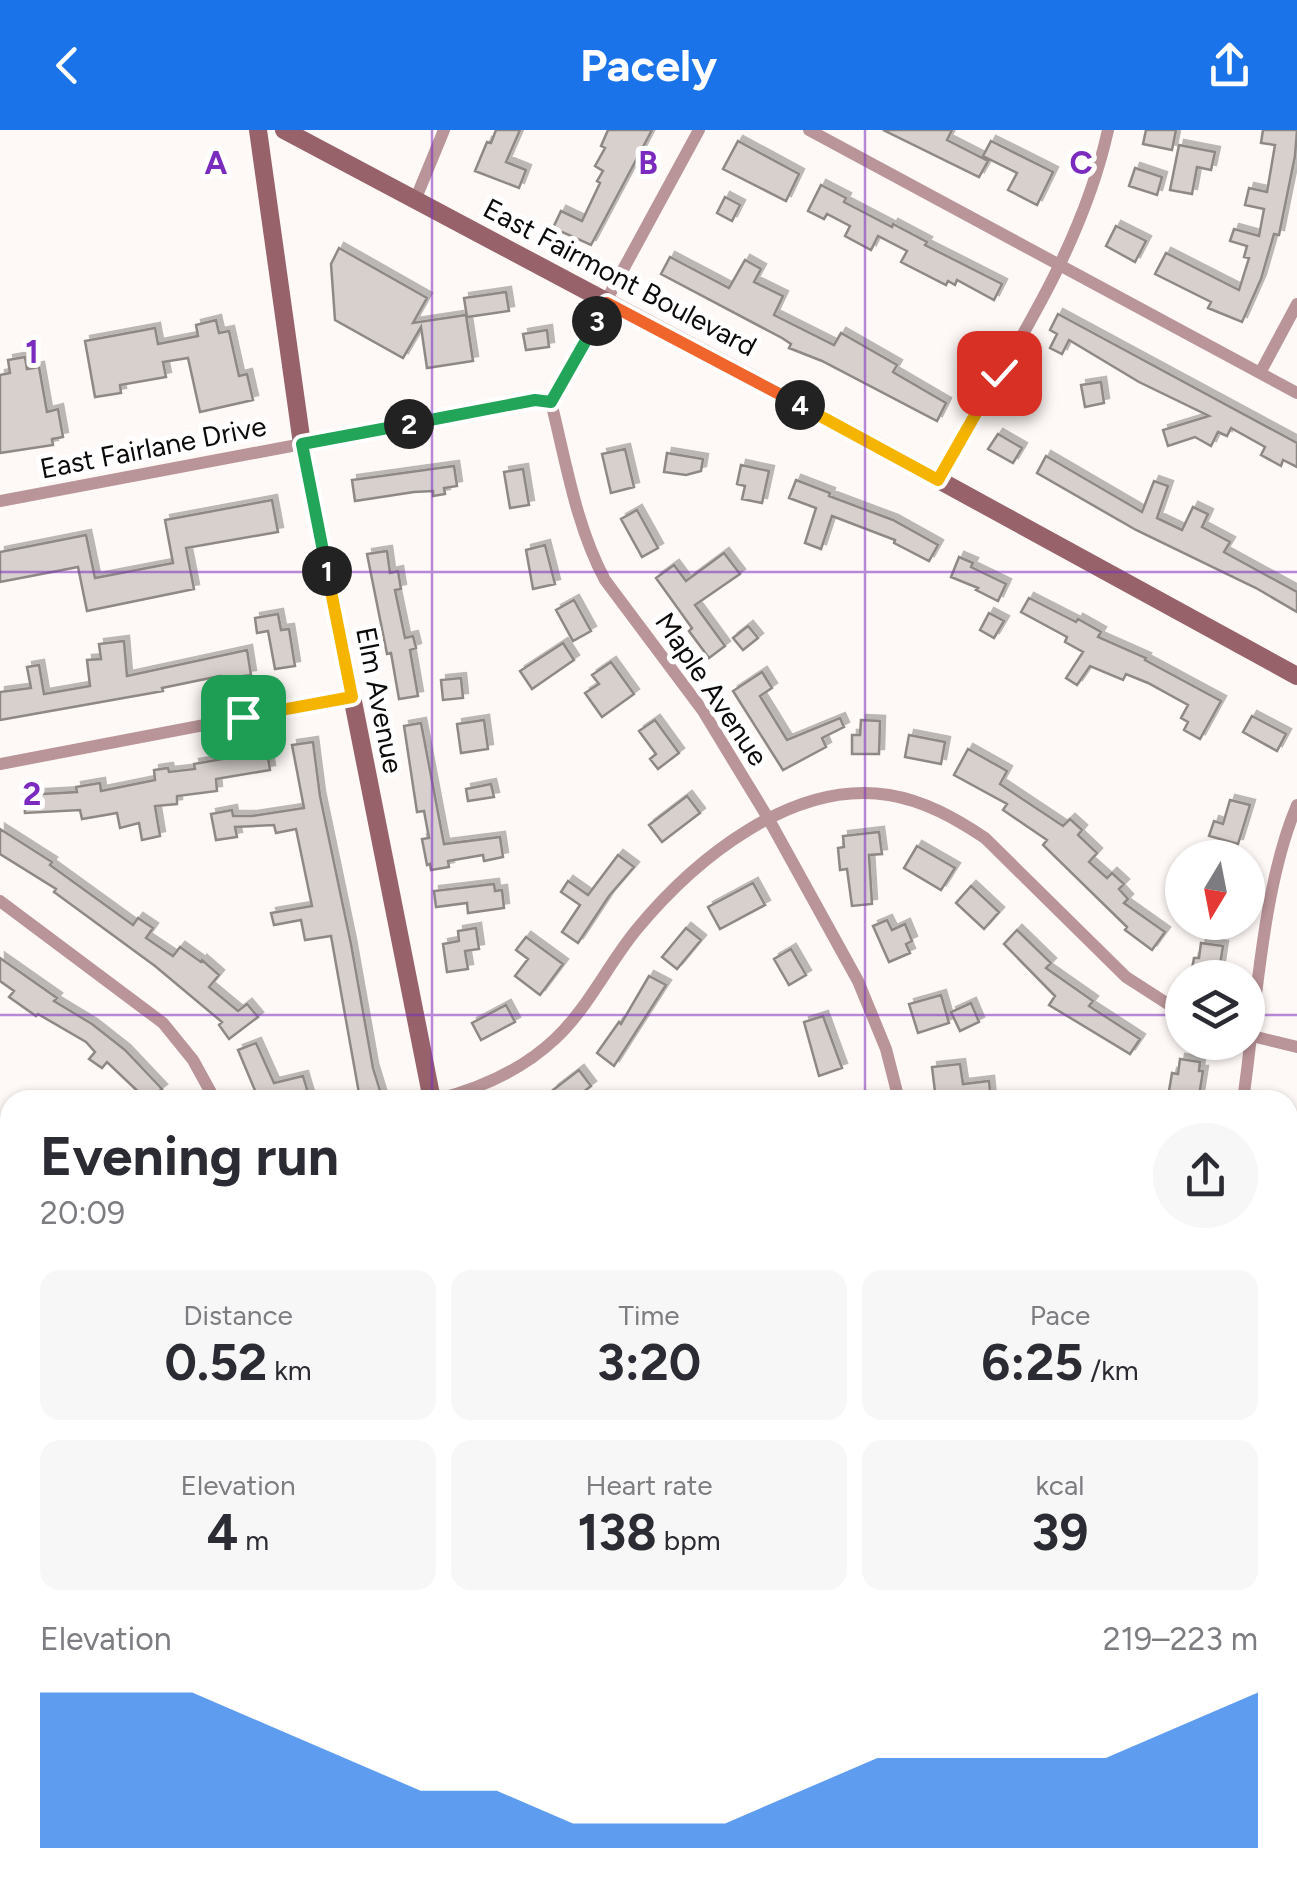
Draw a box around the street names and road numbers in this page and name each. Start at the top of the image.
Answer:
street label: East Fairmont Boulevard [478,191,762,363]
street label: East Fairlane Drive [37,408,269,486]
street label: Maple Avenue [648,606,776,772]
street label: Elm Avenue [349,624,411,776]

